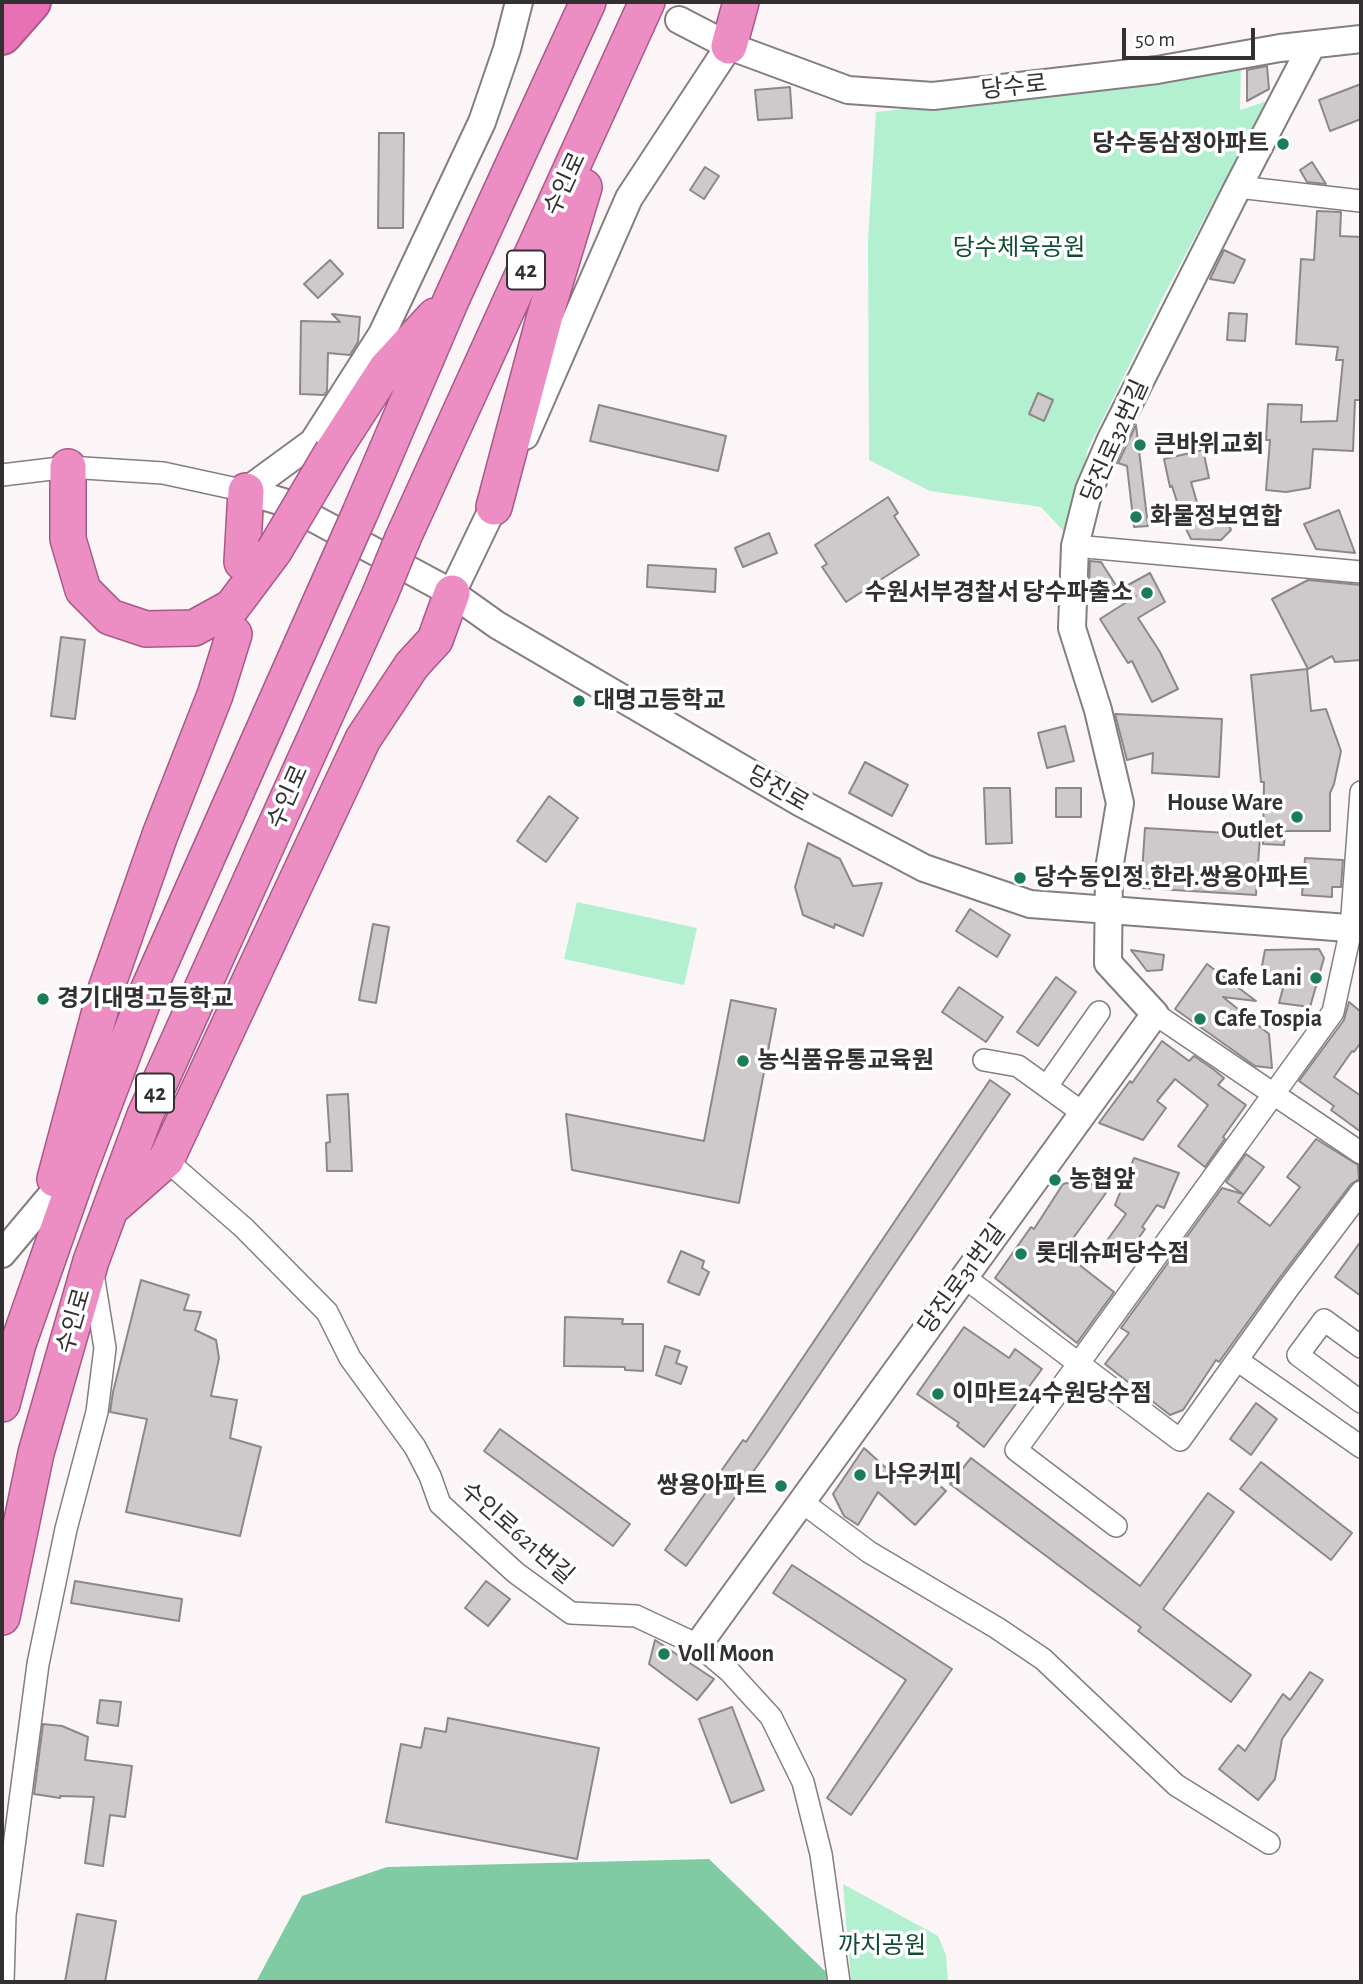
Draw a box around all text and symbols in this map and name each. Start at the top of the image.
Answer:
scale bar [1125,14,1258,58]
text: 50 m [1135,29,1175,50]
street label: 당수로 [980,69,1048,105]
place label: 당수동삼정아파트 [1092,130,1269,158]
marker: 당수동삼정아파트 [1275,136,1291,152]
street label: 수인로 [538,148,592,220]
park label: 당수체육공원 [953,234,1085,262]
road number: 42 [507,250,545,290]
street label: 당진로32번길 [1075,375,1155,507]
place label: 큰바위교회 [1154,431,1264,459]
marker: 큰바위교회 [1132,437,1148,453]
place label: 화물정보연합 [1150,503,1282,531]
marker: 화물정보연합 [1128,509,1144,525]
place label: 수원서부경찰서 당수파출소 [864,579,1133,607]
marker: 수원서부경찰서 당수파출소 [1139,585,1155,601]
place label: 대명고등학교 [593,687,725,715]
marker: 대명고등학교 [571,693,587,709]
street label: 당진로 [742,760,814,818]
street label: 수인로 [261,761,315,833]
place label: House Ware Outlet [1167,789,1283,845]
marker: House Ware Outlet [1289,809,1305,825]
place label: 당수동인정.한라.쌍용아파트 [1034,864,1310,892]
marker: 당수동인정.한라.쌍용아파트 [1012,870,1028,886]
place label: Cafe Lani [1215,964,1302,992]
marker: Cafe Lani [1308,970,1324,986]
place label: 경기대명고등학교 [57,985,234,1013]
marker: 경기대명고등학교 [35,991,51,1007]
place label: Cafe Tospia [1214,1005,1322,1033]
marker: Cafe Tospia [1192,1011,1208,1027]
place label: 농식품유통교육원 [757,1047,934,1075]
marker: 농식품유통교육원 [735,1053,751,1069]
road number: 42 [136,1074,174,1112]
place label: 농협앞 [1069,1166,1135,1194]
marker: 농협앞 [1047,1172,1063,1188]
street label: 당진로31번길 [913,1219,1011,1339]
place label: 롯데슈퍼당수점 [1035,1240,1190,1268]
marker: 롯데슈퍼당수점 [1013,1246,1029,1262]
street label: 수인로 [51,1285,97,1357]
place label: 이마트24수원당수점 [952,1380,1152,1408]
marker: 이마트24수원당수점 [930,1386,946,1402]
place label: 나우커피 [874,1461,962,1489]
marker: 나우커피 [852,1467,868,1483]
place label: 쌍용아파트 [657,1472,767,1500]
street label: 수인로621번길 [454,1476,580,1590]
marker: 쌍용아파트 [773,1478,789,1494]
place label: Voll Moon [678,1640,774,1668]
marker: Voll Moon [656,1646,672,1662]
park label: 까치공원 [838,1932,926,1960]

